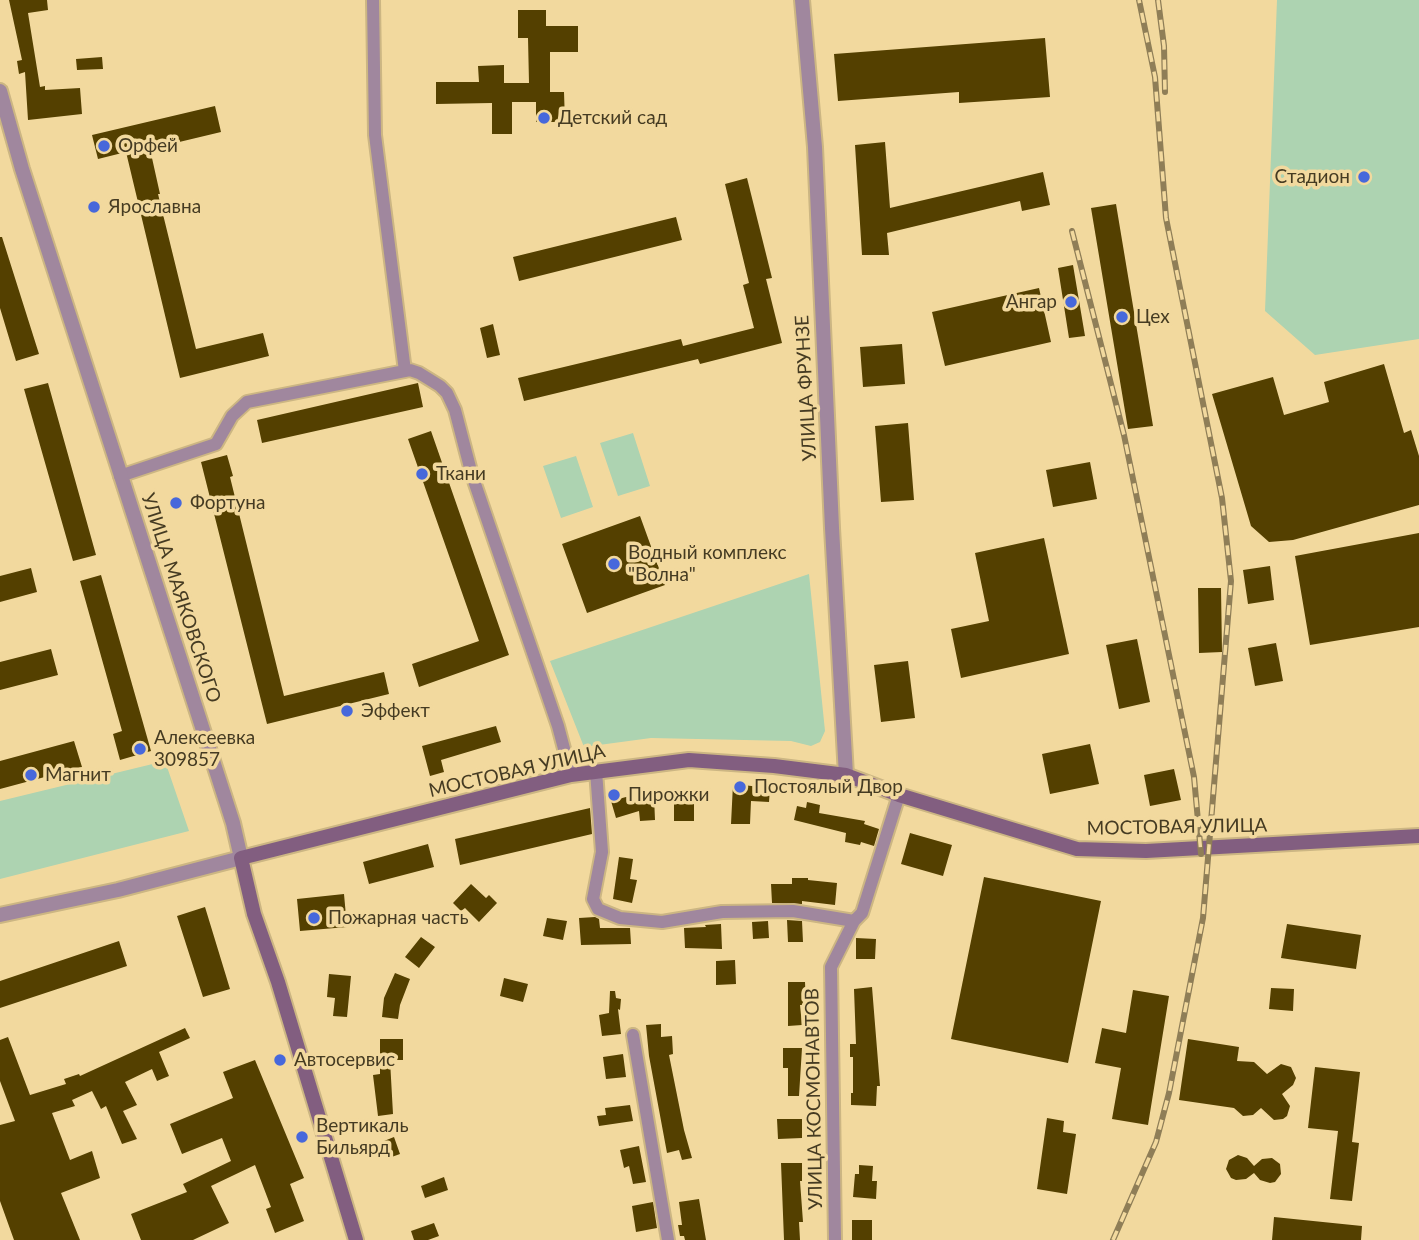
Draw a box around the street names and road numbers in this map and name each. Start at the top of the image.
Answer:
street label: УЛИЦА ФРУНЗЕ [791,314,821,462]
street label: УЛИЦА МАЯКОВСКОГО [136,490,226,706]
street label: МОСТОВАЯ УЛИЦА [426,740,608,802]
street label: МОСТОВАЯ УЛИЦА [1087,814,1267,840]
street label: УЛИЦА КОСМОНАВТОВ [801,988,827,1210]

